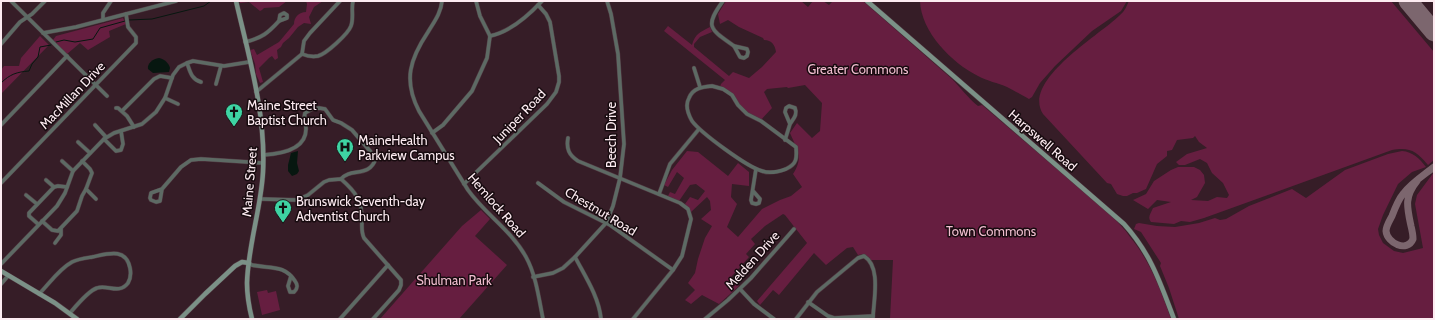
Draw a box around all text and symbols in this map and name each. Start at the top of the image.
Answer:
street label: MacMillan Drive [36,58,108,132]
park label: Greater Commons [808,61,909,77]
street label: Juniper Road [489,86,549,147]
place label: Maine Street Baptist Church [247,97,327,128]
church icon: Maine Street Baptist Church [224,102,244,127]
street label: Beech Drive [603,102,619,168]
street label: Harpswell Road [1006,106,1080,174]
place label: MaineHealth Parkview Campus [358,132,455,163]
hospital icon: MaineHealth Parkview Campus [335,137,355,162]
street label: Maine Street [238,146,260,217]
street label: Hemlock Road [465,170,529,240]
street label: Chestnut Road [562,183,640,239]
place label: Brunswick Seventh-day Adventist Church [296,193,426,224]
church icon: Brunswick Seventh-day Adventist Church [273,198,293,223]
park label: Town Commons [946,223,1037,239]
street label: Melden Drive [722,227,783,293]
park label: Shulman Park [416,272,492,288]

